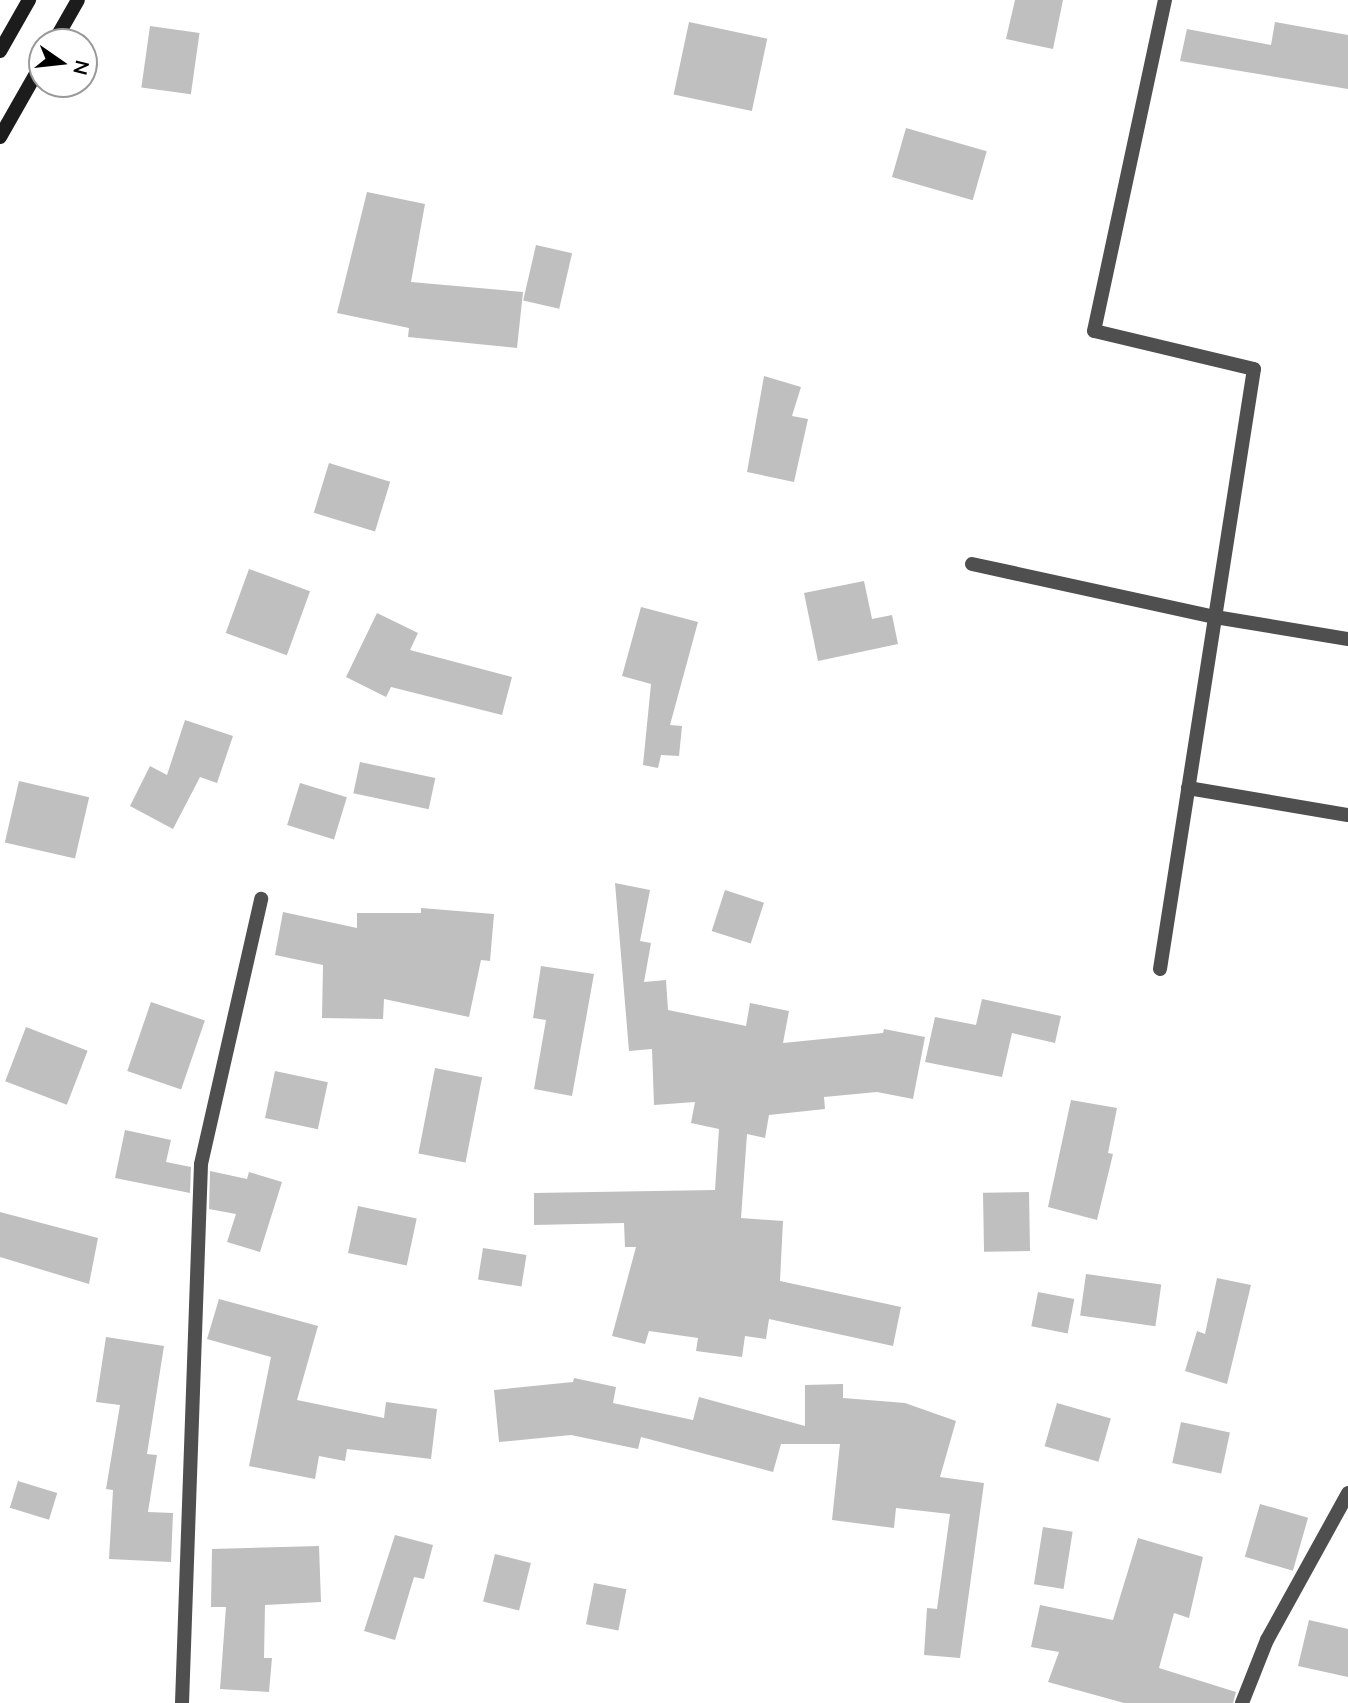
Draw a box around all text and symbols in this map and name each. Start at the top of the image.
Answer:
north arrow [28,28,98,98]
text: N [68,58,95,77]

